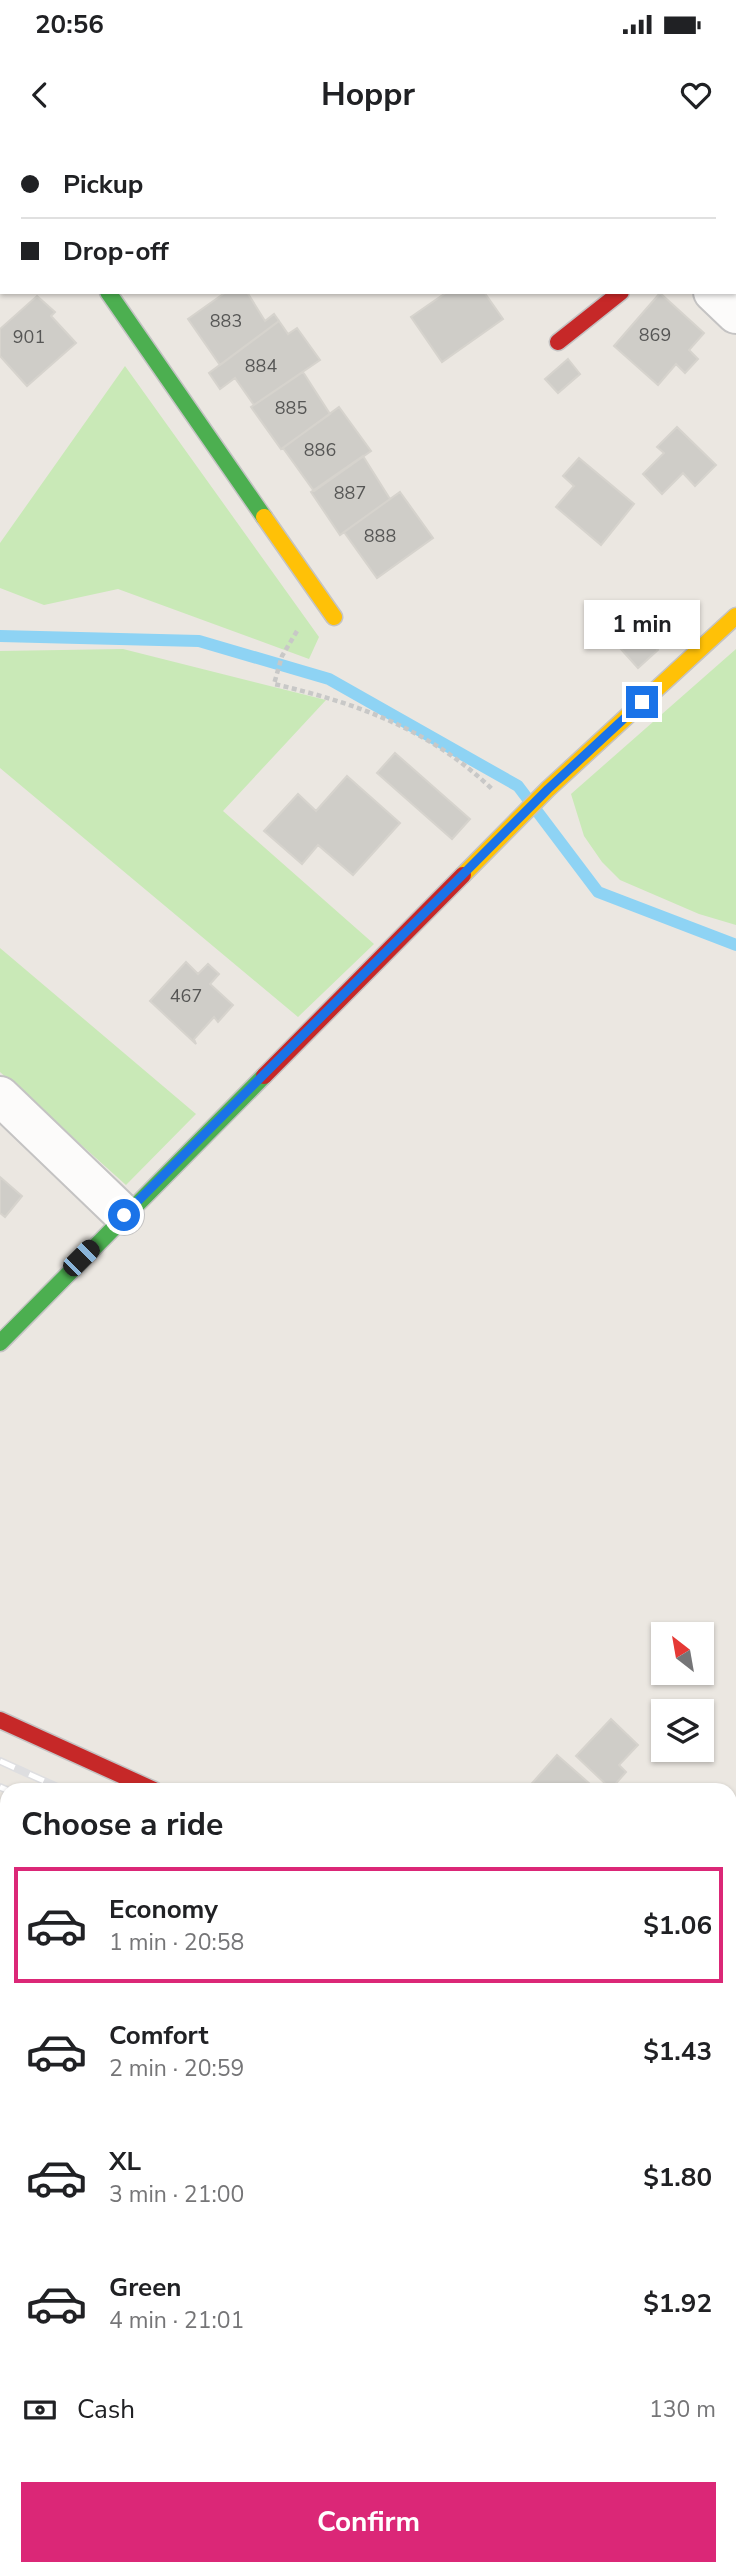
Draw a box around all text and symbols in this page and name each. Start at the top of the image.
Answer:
text: 20:56 [35,7,104,42]
text: Hoppr [321,73,415,116]
icon: back [21,76,59,114]
icon: heart [677,76,715,114]
text: Pickup [63,167,143,202]
text: Drop-off [63,234,169,269]
house number: 883 [210,309,242,333]
house number: 869 [639,323,671,347]
house number: 901 [13,325,45,349]
house number: 884 [245,354,277,378]
house number: 885 [275,396,307,420]
house number: 886 [304,438,336,462]
house number: 887 [334,481,366,505]
house number: 888 [364,524,396,548]
callout: 1 min [584,601,700,650]
text: 1 min [612,609,672,640]
route end [626,686,658,718]
house number: 467 [170,984,202,1008]
route start [108,1199,140,1231]
car [59,1236,104,1280]
north arrow [651,1622,714,1685]
map controls [651,1622,714,1762]
button: layers [651,1699,714,1762]
text: Choose a ride [21,1803,223,1846]
text: Economy [109,1892,218,1927]
icon: car [25,1894,88,1957]
text: $1.06 [643,1908,712,1943]
text: 1 min · 20:58 [109,1927,244,1958]
text: Comfort [109,2018,209,2053]
icon: car [25,2020,88,2083]
text: $1.43 [643,2034,712,2069]
text: 2 min · 20:59 [109,2053,244,2084]
text: XL [109,2144,141,2179]
icon: car [25,2146,88,2209]
text: $1.80 [643,2160,712,2195]
text: 3 min · 21:00 [109,2179,244,2210]
text: Green [109,2270,182,2305]
icon: car [25,2272,88,2335]
text: $1.92 [643,2286,712,2321]
text: 4 min · 21:01 [109,2305,244,2336]
icon: cash [21,2391,59,2429]
text: Cash [77,2392,135,2427]
text: 130 m [649,2394,716,2425]
button: Confirm [21,2482,716,2562]

